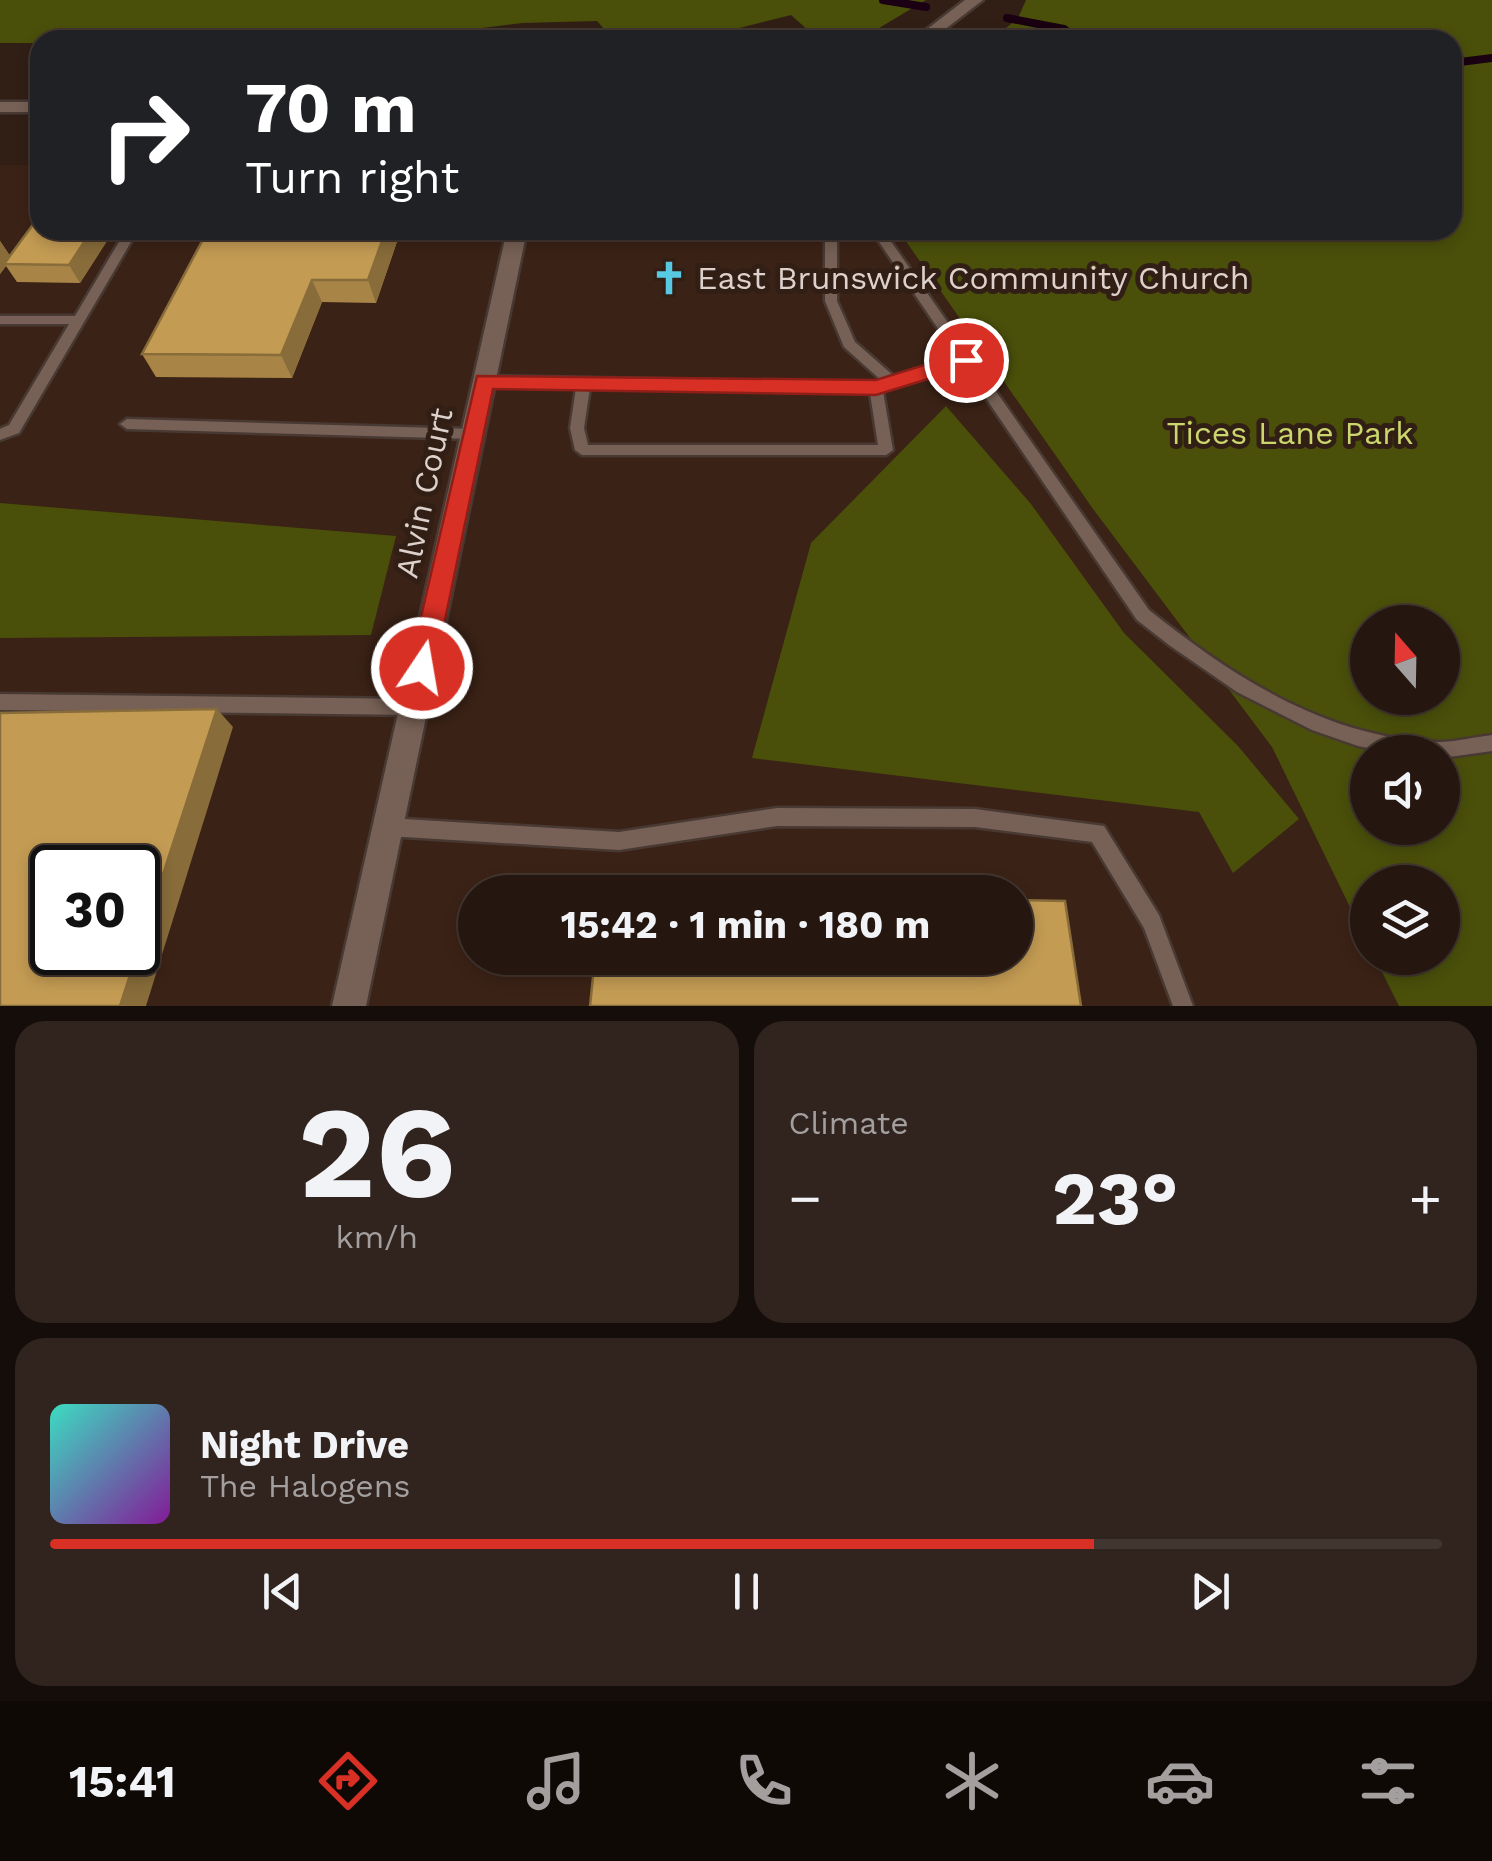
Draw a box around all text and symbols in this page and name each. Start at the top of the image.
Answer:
text: 70 m [245,67,417,149]
icon: right [80,70,210,200]
text: Turn right [245,151,459,204]
church icon: East Brunswick Community Church [650,259,688,297]
place label: East Brunswick Community Church [697,259,1250,297]
pin [924,318,1009,403]
icon: arrive [939,333,994,388]
street label: Alvin Court [387,405,461,581]
park label: Tices Lane Park [1167,414,1413,452]
north arrow [1350,605,1460,715]
map controls [1350,605,1460,975]
position arrow [370,616,474,720]
button: sound [1350,735,1460,845]
speed limit sign: 30 [30,845,160,975]
button: layers [1350,865,1460,975]
text: 15:42 · 1 min · 180 m [561,903,930,947]
text: 26 [298,1076,456,1229]
text: Climate [789,1104,909,1142]
text: 23° [1052,1154,1178,1242]
text: − [789,1166,822,1230]
text: + [1409,1166,1442,1230]
text: km/h [336,1218,418,1256]
text: Night Drive [200,1423,409,1467]
text: The Halogens [200,1467,410,1505]
icon: previous [255,1564,310,1619]
icon: pause [719,1564,774,1619]
icon: next [1183,1564,1238,1619]
icon: directions [313,1746,383,1816]
icon: music [521,1746,591,1816]
icon: phone [729,1746,799,1816]
icon: climate [937,1746,1007,1816]
icon: car [1145,1746,1215,1816]
icon: filters [1353,1746,1423,1816]
text: 15:41 [69,1755,176,1808]

